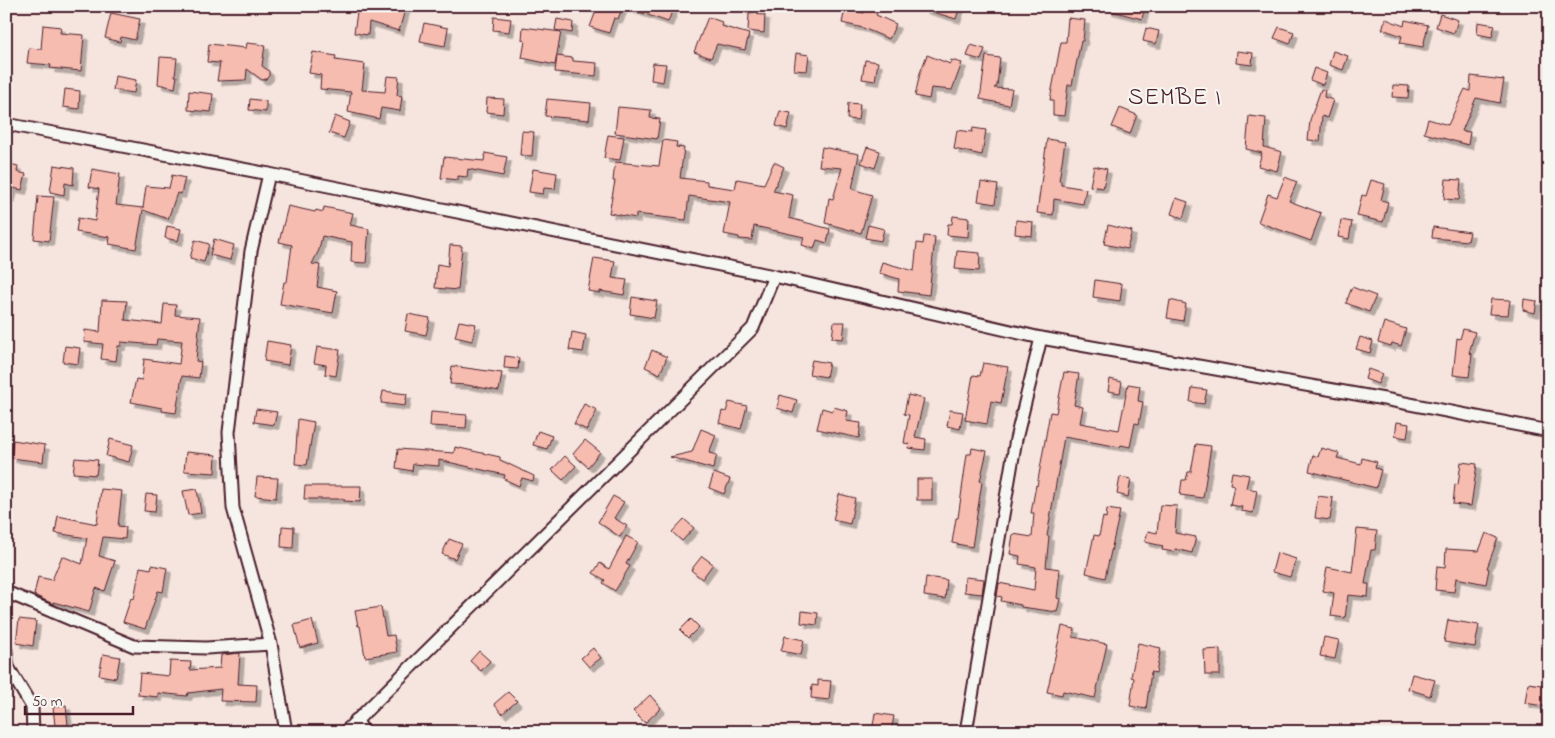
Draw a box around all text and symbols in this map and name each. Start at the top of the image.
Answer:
district label: SEMBE I [1128,81,1222,116]
scale bar [25,683,132,715]
text: 50 m [32,691,63,713]

